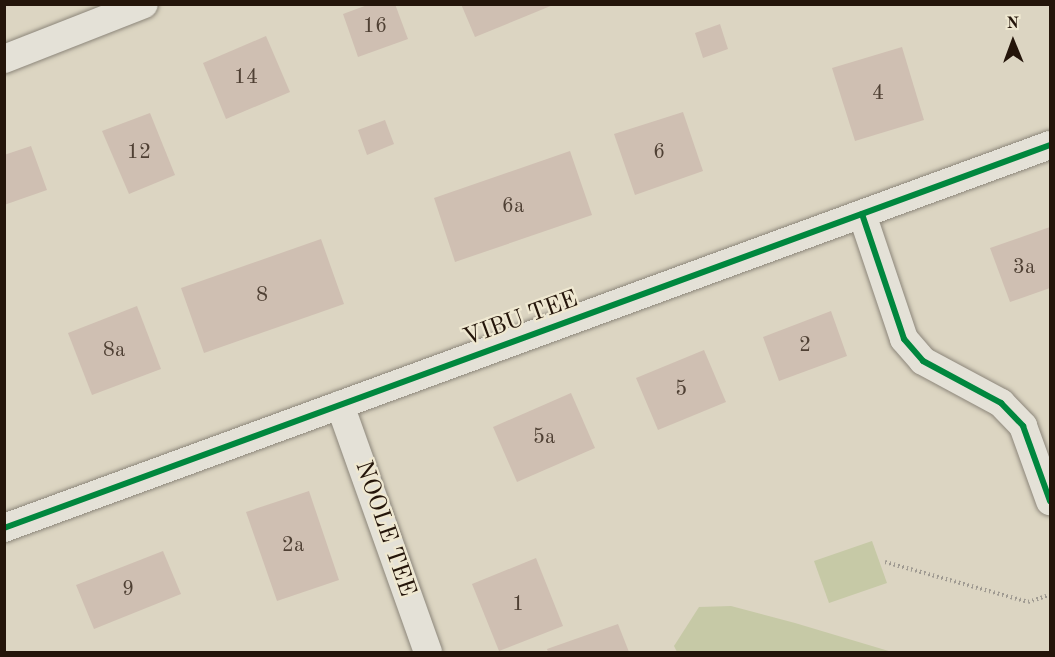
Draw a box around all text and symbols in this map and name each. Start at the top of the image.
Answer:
north arrow [983,12,1043,72]
house number: 16 [363,14,387,40]
text: N [1006,16,1019,32]
house number: 14 [234,65,258,91]
house number: 4 [872,81,884,107]
house number: 12 [127,140,151,166]
house number: 6 [653,140,665,166]
house number: 6a [502,194,524,220]
house number: 3a [1013,255,1035,281]
house number: 8 [256,283,268,309]
street label: VIBU TEE [460,286,582,354]
house number: 2 [799,333,811,359]
house number: 8a [103,338,125,364]
house number: 5 [675,377,687,403]
house number: 5a [533,425,555,451]
street label: NOOLE TEE [347,457,421,601]
house number: 2a [282,533,304,559]
house number: 9 [122,577,134,603]
house number: 1 [512,592,524,618]

